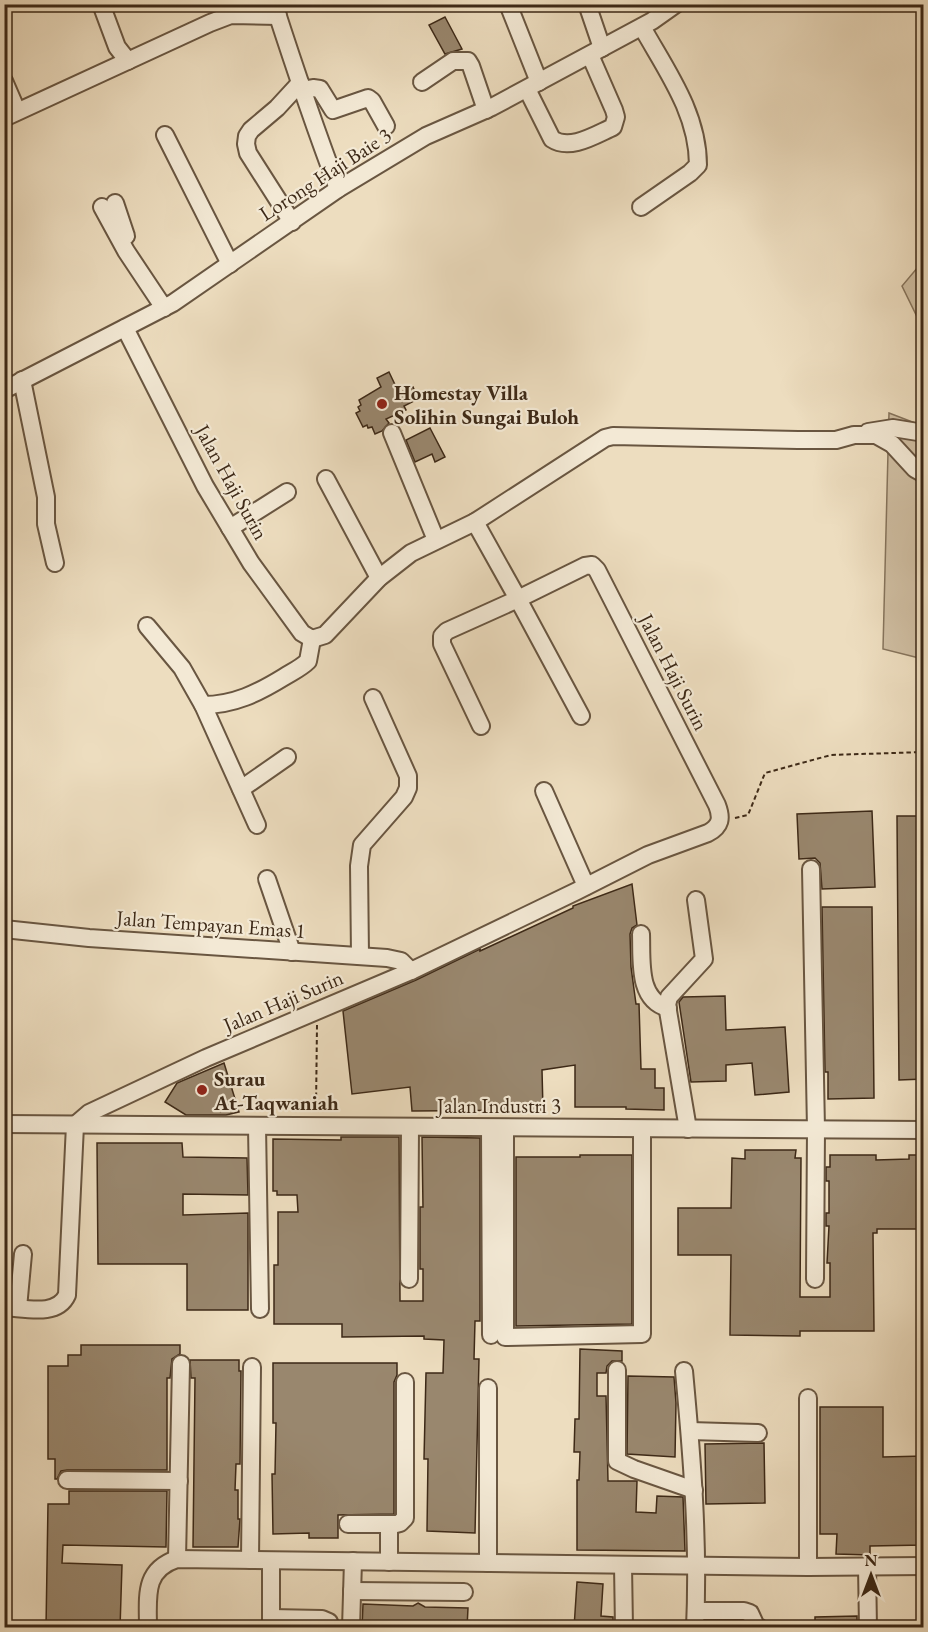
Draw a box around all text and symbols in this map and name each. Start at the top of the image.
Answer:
street label: Lorong Haji Baie 3 [254,121,396,227]
place label: Homestay Villa Solihin Sungai Buloh [394,379,579,430]
marker: Homestay Villa Solihin Sungai Buloh [375,397,389,411]
street label: Jalan Haji Surin [188,418,275,544]
street label: Jalan Haji Surin [632,607,715,735]
street label: Jalan Tempayan Emas 1 [114,904,306,944]
street label: Jalan Haji Surin [217,964,347,1039]
place label: Surau At-Taqwaniah [213,1065,339,1116]
marker: Surau At-Taqwaniah [195,1083,209,1097]
street label: Jalan Industri 3 [435,1092,561,1119]
north arrow [841,1545,901,1605]
text: N [865,1550,878,1571]

